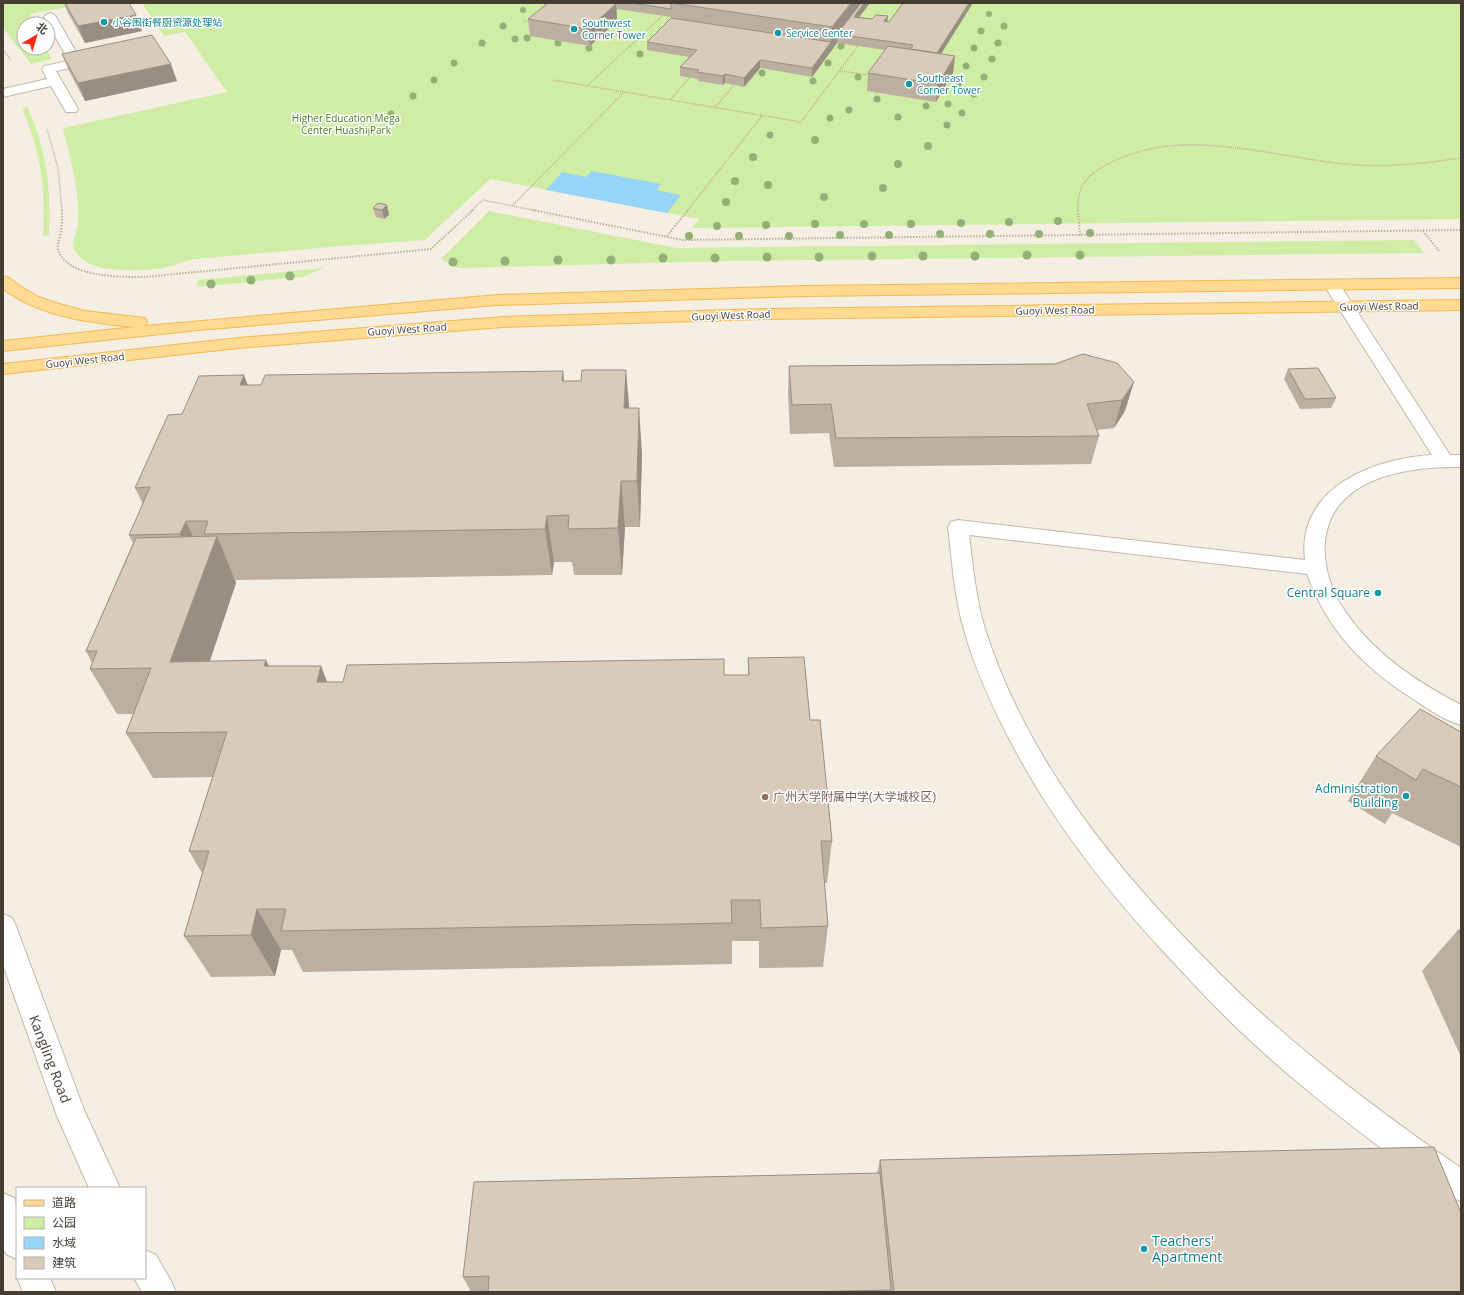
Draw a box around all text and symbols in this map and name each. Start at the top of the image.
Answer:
place label: 小谷围街餐厨资源处理站 [112,15,222,29]
north arrow [16,16,56,56]
place label: Southwest Corner Tower [582,16,646,42]
marker: 小谷围街餐厨资源处理站 [99,17,109,27]
text: 北 [34,18,51,37]
marker: Southwest Corner Tower [569,24,579,34]
place label: Service Center [786,26,853,40]
marker: Service Center [773,28,783,38]
place label: Southeast Corner Tower [917,71,981,97]
marker: Southeast Corner Tower [904,79,914,89]
park label: Higher Education Mega Center Huashi Park [292,111,400,137]
street label: Guoyi West Road [1339,298,1419,314]
street label: Guoyi West Road [1015,302,1095,318]
street label: Guoyi West Road [691,307,771,323]
street label: Guoyi West Road [367,319,447,339]
street label: Guoyi West Road [45,349,125,371]
place label: Central Square [1287,584,1370,601]
marker: Central Square [1373,588,1383,598]
place label: Administration Building [1315,780,1398,811]
place label: 广州大学附属中学(大学城校区) [773,788,937,805]
marker: Administration Building [1401,791,1411,801]
marker: 广州大学附属中学(大学城校区) [760,792,770,802]
street label: Kangling Road [25,1012,76,1106]
legend [16,1187,146,1279]
text: 道路 [52,1194,76,1211]
text: 公园 [52,1214,76,1231]
place label: Teachers' Apartment [1152,1231,1222,1266]
text: 水域 [52,1234,76,1251]
marker: Teachers' Apartment [1139,1244,1149,1254]
text: 建筑 [52,1254,76,1271]

